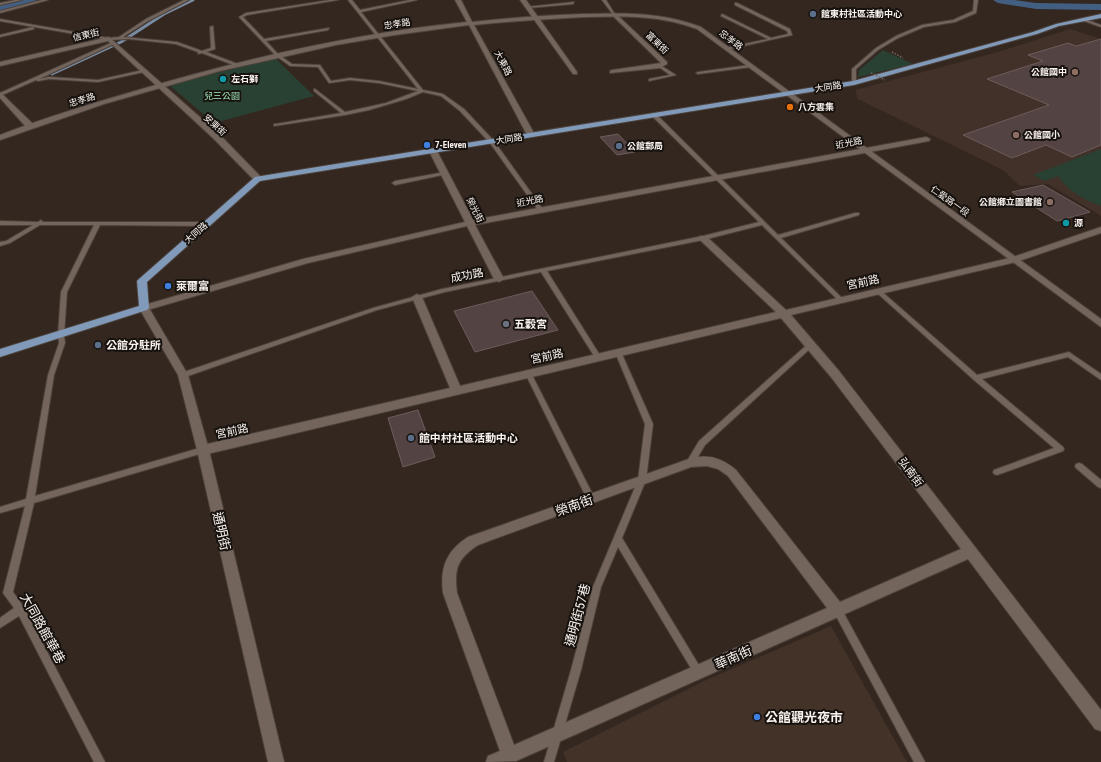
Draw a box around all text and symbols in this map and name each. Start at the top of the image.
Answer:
place label: 館東村社區活動中心 [821,8,902,19]
marker: 館東村社區活動中心 [808,9,818,19]
street label: 忠孝路 [383,17,411,31]
street label: 信東街 [72,27,100,43]
street label: 忠孝路 [717,28,745,52]
street label: 富東街 [644,30,670,56]
street label: 大東路 [492,49,514,77]
place label: 公館國中 [1031,67,1067,77]
marker: 公館國中 [1070,67,1080,77]
marker: 左石獅 [218,74,228,84]
place label: 左石獅 [231,74,259,84]
street label: 大同路 [814,80,842,94]
street label: 忠孝路 [68,91,96,109]
park label: 兒三公園 [204,91,240,101]
marker: 八方雲集 [785,102,795,112]
place label: 八方雲集 [798,102,834,112]
street label: 安東街 [202,112,228,138]
marker: 公館國小 [1011,130,1021,140]
place label: 公館國小 [1024,130,1060,140]
street label: 大同路 [495,132,523,146]
street label: 近光路 [835,136,863,150]
marker: 7-Eleven [422,140,432,150]
place label: 7-Eleven [435,140,466,150]
marker: 公館郵局 [614,141,624,151]
place label: 公館郵局 [627,141,663,151]
street label: 仁愛路一段 [929,184,971,218]
street label: 近光路 [516,194,544,208]
street label: 榮光街 [464,196,486,224]
place label: 公館鄉立圖書館 [979,197,1042,207]
marker: 公館鄉立圖書館 [1045,197,1055,207]
marker: 源 [1061,218,1071,228]
place label: 源 [1074,218,1083,228]
street label: 大同路 [183,220,209,246]
street label: 成功路 [450,266,485,285]
street label: 宮前路 [846,272,881,293]
place label: 萊爾富 [176,280,209,293]
marker: 萊爾富 [163,281,173,291]
place label: 五穀宮 [514,318,547,331]
marker: 五穀宮 [501,319,511,329]
place label: 公館分駐所 [106,339,161,352]
marker: 公館分駐所 [93,340,103,350]
street label: 宮前路 [530,346,565,367]
street label: 宮前路 [215,421,250,442]
place label: 館中村社區活動中心 [419,432,518,445]
marker: 館中村社區活動中心 [406,433,416,443]
street label: 弘南街 [895,455,926,489]
street label: 榮南街 [553,492,595,519]
street label: 通明街 [210,510,233,552]
street label: 通明街57巷 [562,582,593,648]
street label: 大同路館華巷 [17,590,68,666]
street label: 華南街 [712,643,754,672]
place label: 公館觀光夜市 [765,710,843,725]
marker: 公館觀光夜市 [752,712,762,722]

